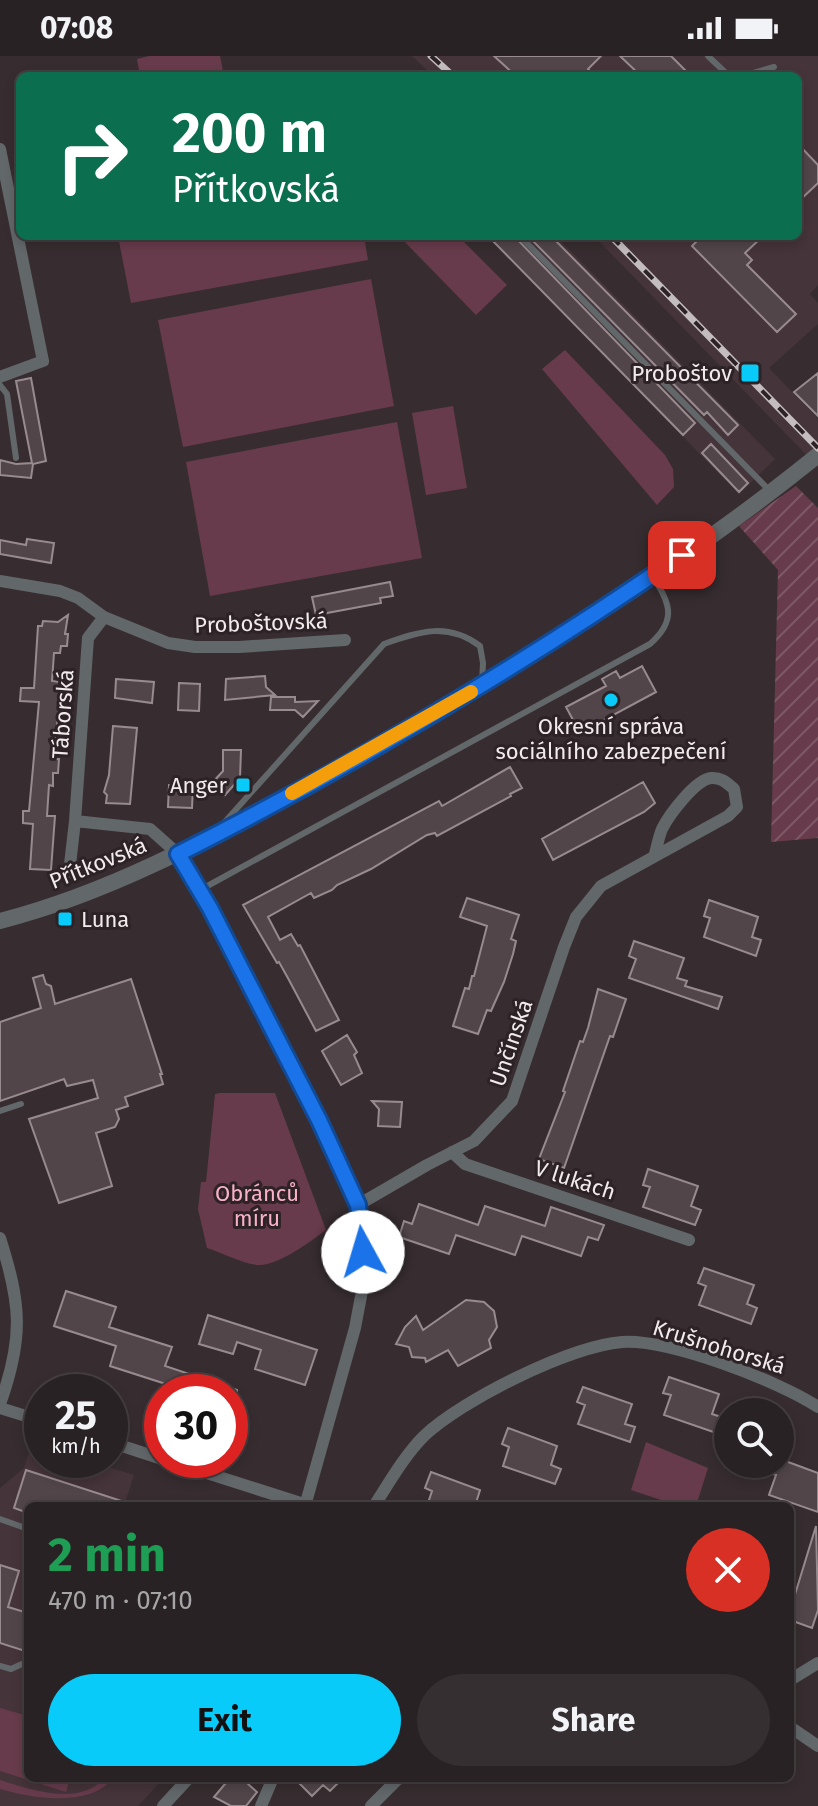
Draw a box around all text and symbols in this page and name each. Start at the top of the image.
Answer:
text: 07:08 [40,10,113,46]
text: 200 m [172,100,327,167]
icon: right [40,104,144,208]
text: Přítkovská [172,168,340,212]
place label: Proboštov [632,360,732,387]
marker: Proboštov [739,362,761,384]
pin [648,521,716,589]
icon: arrive [660,533,704,577]
street label: Proboštovská [194,607,328,639]
street label: Táborská [46,668,80,760]
marker: Okresní správa sociálního zabezpečení [602,691,620,709]
place label: Okresní správa sociálního zabezpečení [496,713,726,765]
place label: Anger [170,772,227,799]
marker: Anger [234,776,252,794]
street label: Přítkovská [45,831,151,895]
place label: Luna [81,906,129,933]
marker: Luna [56,910,74,928]
street label: Unčínská [484,996,538,1090]
street label: V lukách [531,1154,619,1206]
park label: Obránců míru [215,1180,299,1232]
position arrow [321,1210,405,1294]
street label: Krušnohorská [649,1314,789,1380]
speed limit sign: 30 [144,1374,248,1478]
text: 25 [55,1392,97,1440]
map controls [714,1398,794,1478]
button: search [714,1398,794,1478]
text: km/h [51,1434,101,1458]
text: 2 min [48,1526,166,1584]
button: close [686,1528,770,1612]
text: 470 m · 07:10 [48,1585,193,1616]
button: Exit [48,1674,401,1766]
button: Share [417,1674,770,1766]

